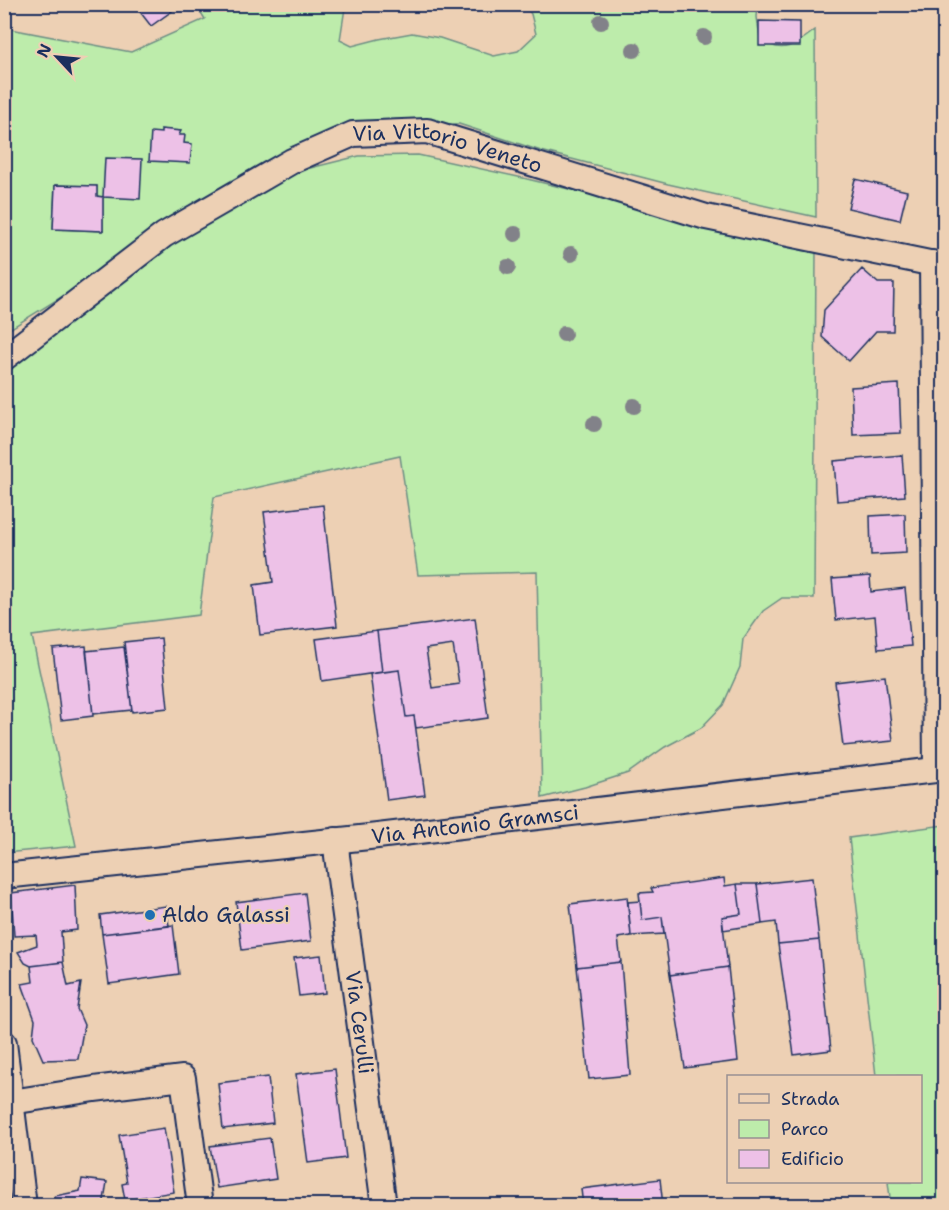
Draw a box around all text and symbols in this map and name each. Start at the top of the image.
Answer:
north arrow [27,27,87,87]
text: N [32,40,56,61]
street label: Via Vittorio Veneto [352,117,546,180]
street label: Via Antonio Gramsci [370,798,580,851]
place label: Aldo Galassi [162,901,290,929]
marker: Aldo Galassi [143,908,157,922]
street label: Via Cerulli [339,969,380,1076]
legend [727,1075,922,1183]
text: Strada [781,1087,840,1111]
text: Parco [781,1117,829,1141]
text: Edificio [781,1147,844,1171]

